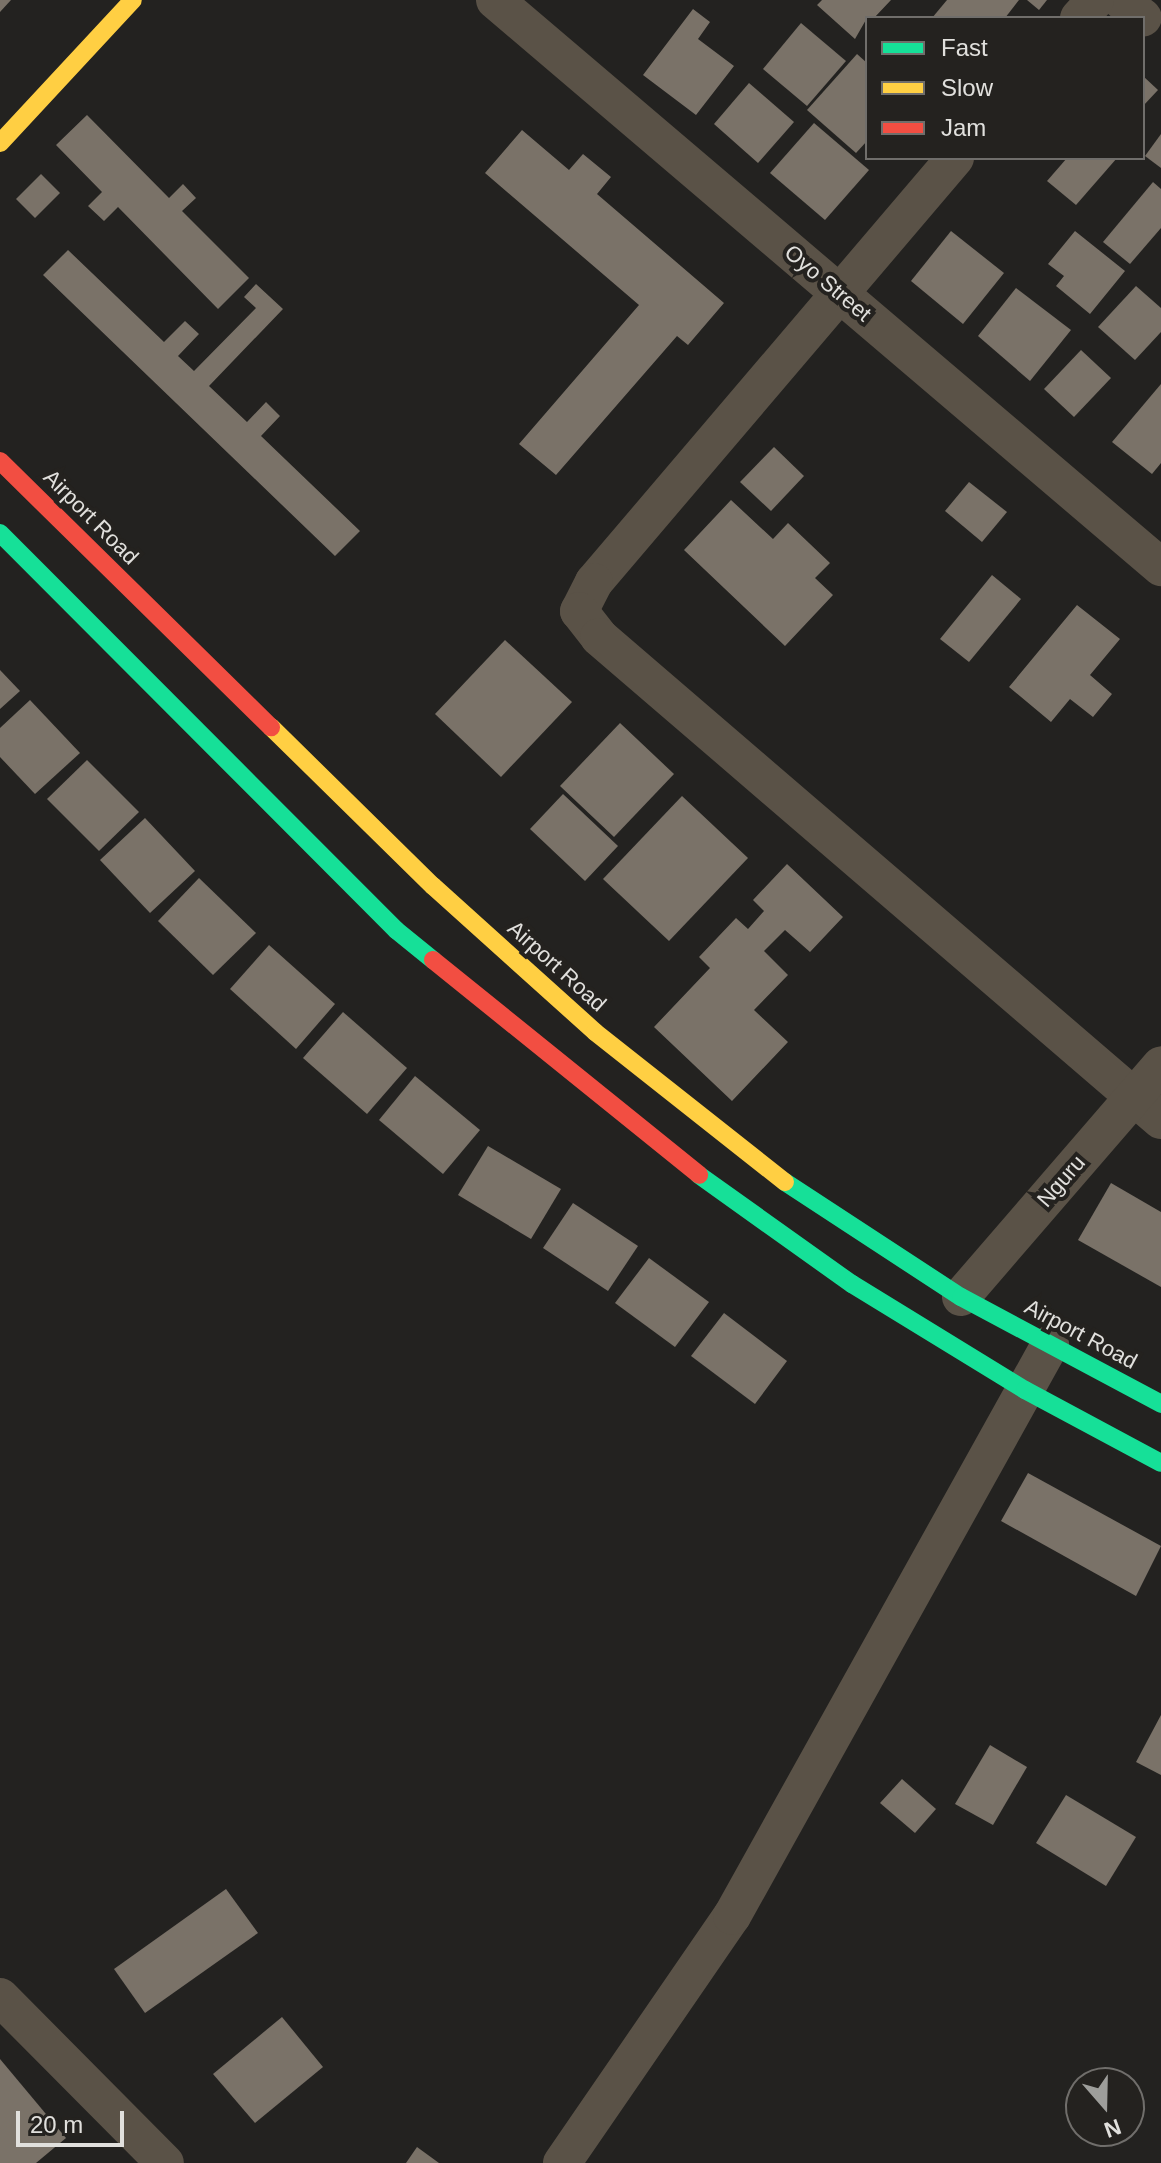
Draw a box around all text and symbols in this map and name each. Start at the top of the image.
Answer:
legend [865,16,1145,160]
text: Fast [941,34,988,61]
text: Slow [941,74,993,101]
text: Jam [941,114,986,141]
street label: Oyo Street [779,239,877,327]
street label: Airport Road [38,464,144,570]
street label: Airport Road [502,915,612,1017]
street label: Nguru [1031,1150,1091,1212]
street label: Airport Road [1020,1293,1142,1375]
north arrow [1065,2067,1145,2147]
scale bar [20,2095,128,2145]
text: 20 m [30,2111,83,2138]
text: N [1101,2114,1124,2143]

